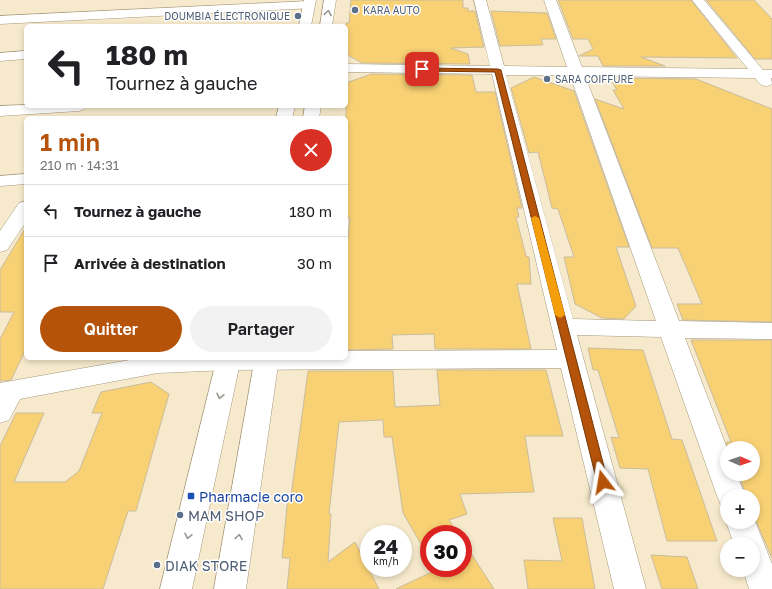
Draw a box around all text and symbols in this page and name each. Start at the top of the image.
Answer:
place label: KARA AUTO [363,4,420,16]
marker: KARA AUTO [350,5,360,15]
place label: DOUMBIA ÉLECTRONIQUE [164,10,290,22]
one-way arrow [323,10,332,16]
marker: DOUMBIA ÉLECTRONIQUE [293,11,303,21]
text: 180 m [106,38,188,71]
icon: left [40,40,92,92]
pin [405,52,439,86]
icon: arrive [411,58,433,80]
text: Tournez à gauche [106,72,258,94]
place label: SARA COIFFURE [555,73,633,85]
marker: SARA COIFFURE [542,74,552,84]
text: 1 min [40,127,100,156]
button: close [290,129,332,171]
text: 210 m · 14:31 [40,157,119,173]
icon: left [40,200,62,222]
text: Tournez à gauche [74,202,201,220]
text: 180 m [289,202,332,220]
icon: arrive [40,252,62,274]
text: Arrivée à destination [74,254,226,272]
text: 30 m [297,254,332,272]
button: Quitter [40,306,182,352]
button: Partager [190,306,332,352]
one-way arrow [216,392,225,399]
north arrow [720,441,760,481]
map controls [720,441,760,577]
position arrow [582,461,624,503]
place label: Pharmacie coro [199,488,303,505]
button: + [720,489,760,529]
marker: Pharmacie coro [186,491,196,501]
place label: MAM SHOP [188,507,264,524]
marker: MAM SHOP [175,510,185,520]
speed limit sign: 30 [420,525,472,577]
one-way arrow [184,533,192,540]
one-way arrow [234,534,243,540]
text: 24 [374,534,398,558]
button: − [720,537,760,577]
text: km/h [373,555,399,567]
place label: DIAK STORE [165,557,247,574]
marker: DIAK STORE [152,560,162,570]

